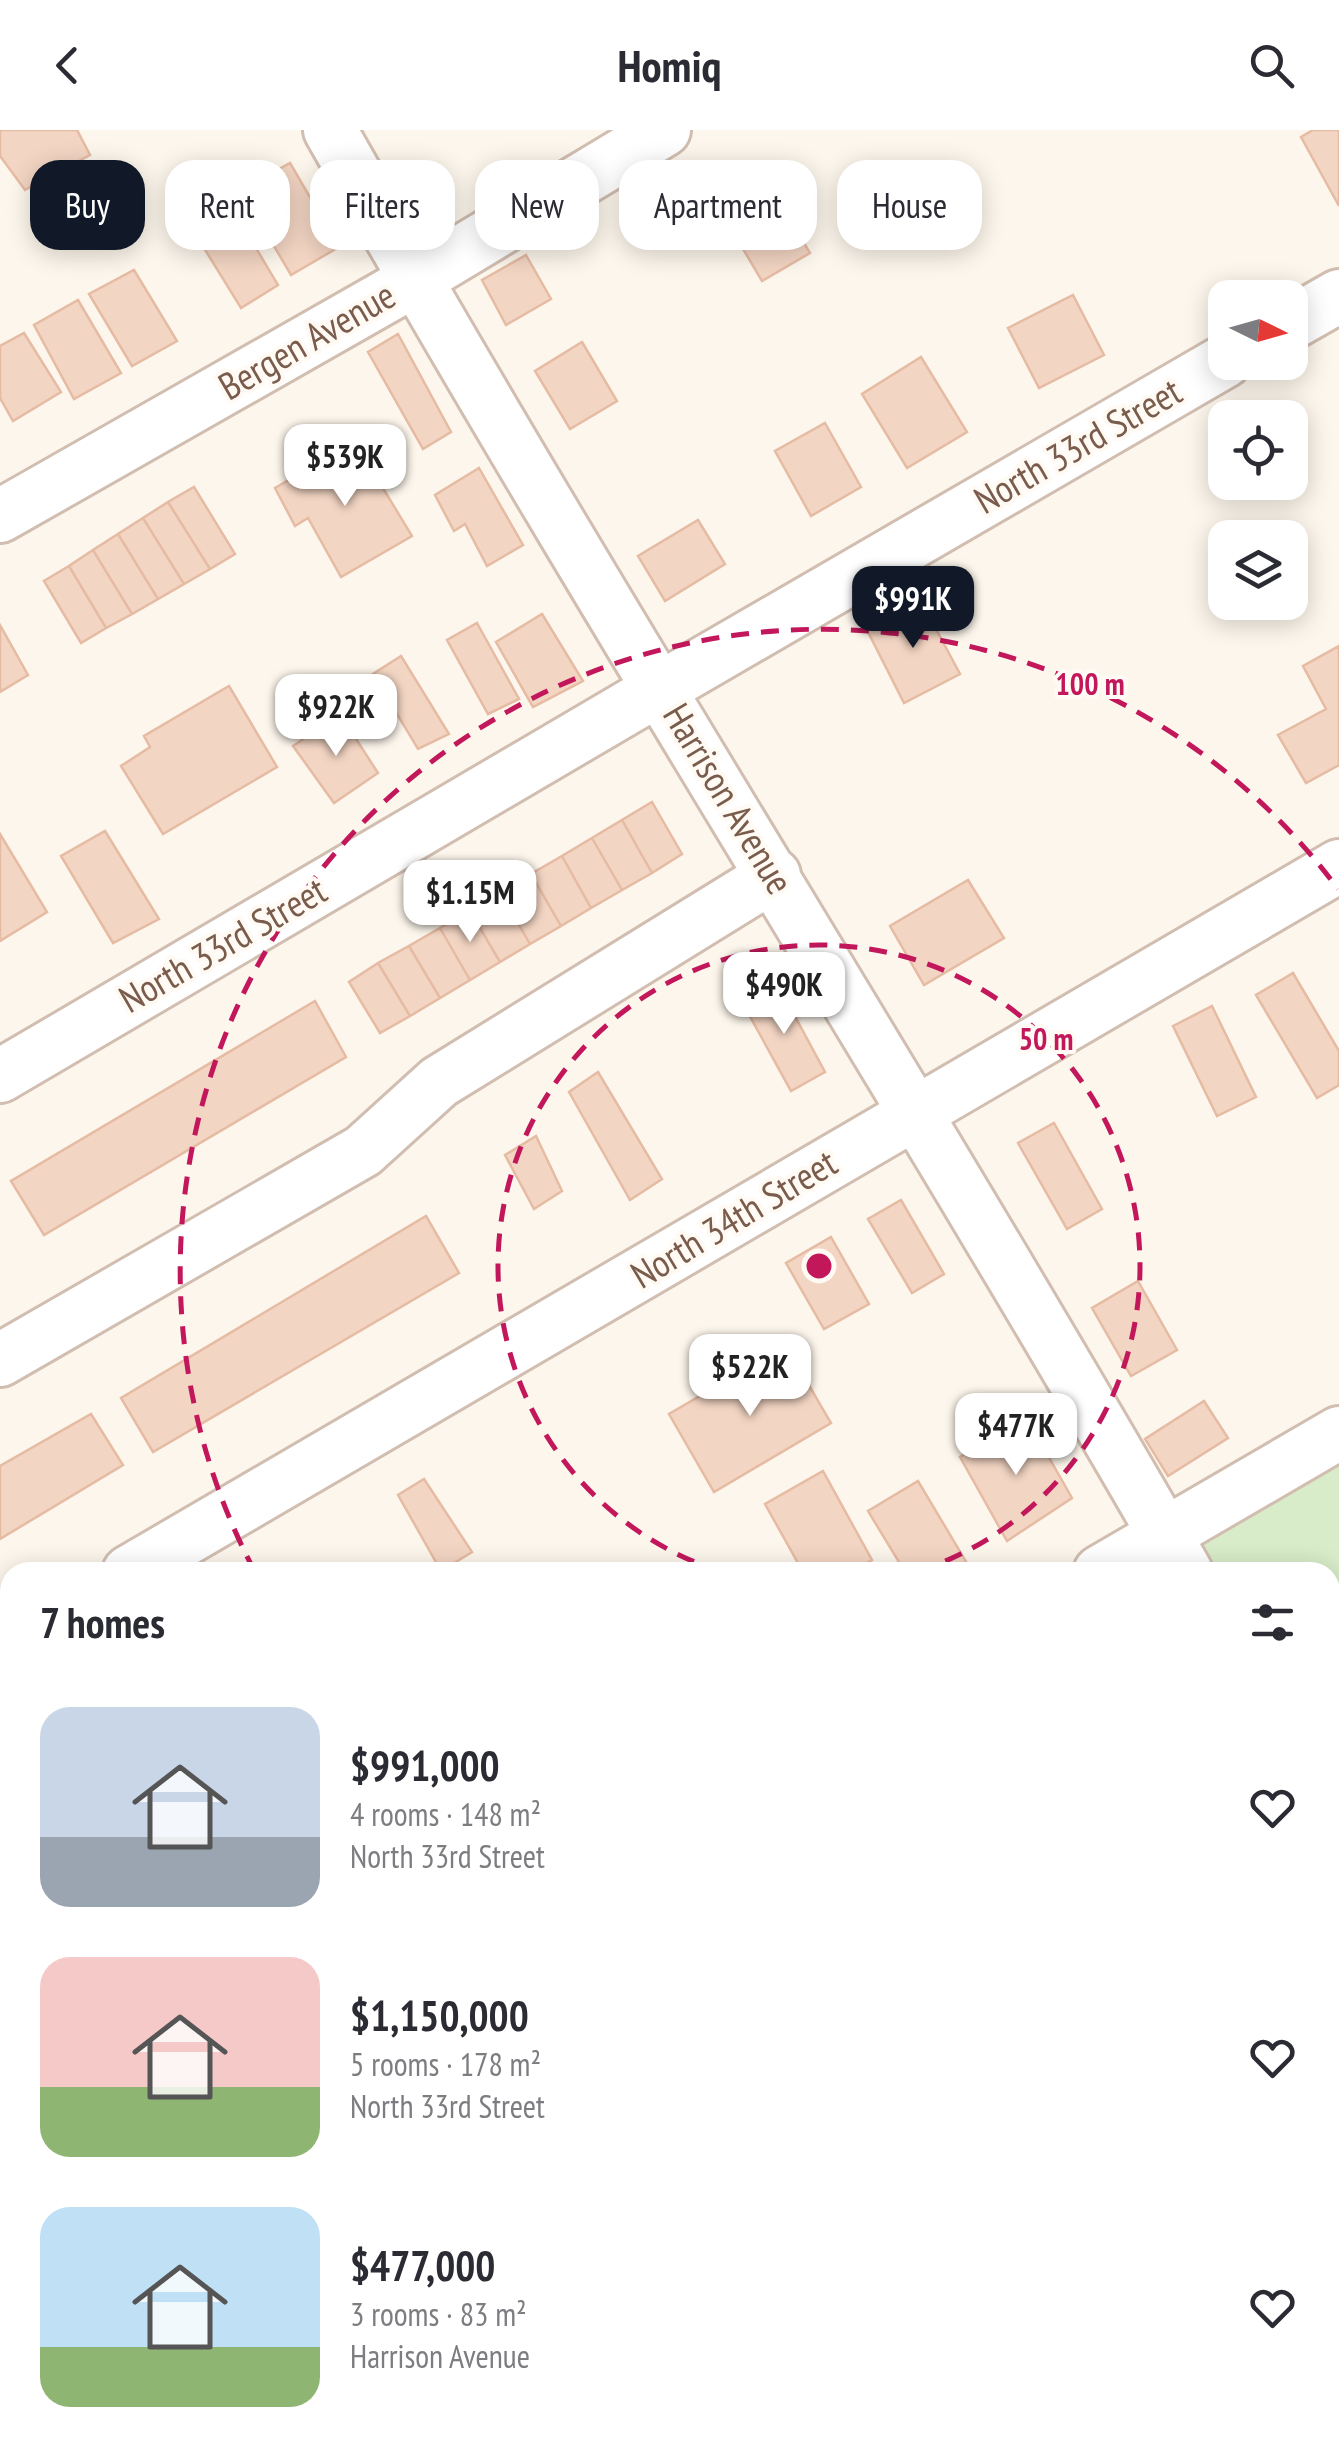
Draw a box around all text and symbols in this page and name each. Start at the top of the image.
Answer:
text: Homiq [618,36,721,94]
icon: back [40,38,95,93]
icon: search [1244,38,1299,93]
chip: Buy [30,160,145,250]
chip: Rent [165,160,290,250]
chip: Filters [310,160,455,250]
chip: New [475,160,599,250]
chip: Apartment [619,160,817,250]
chip: House [837,160,982,250]
street label: Bergen Avenue [209,269,403,410]
north arrow [1208,280,1308,380]
map controls [1208,280,1308,620]
street label: North 33rd Street [965,365,1190,524]
button: locate [1208,400,1308,500]
pin: $539K [275,424,415,509]
text: $539K [306,435,384,477]
button: layers [1208,520,1308,620]
pin: $991K [843,566,983,651]
text: $991K [874,577,952,619]
text: 100 m [1055,664,1125,703]
pin: $922K [266,674,406,759]
text: $922K [297,685,375,727]
street label: Harrison Avenue [653,694,805,902]
pin: $1.15M [389,860,551,945]
street label: North 33rd Street [110,864,335,1023]
text: $1.15M [425,871,515,913]
pin: $490K [714,952,854,1037]
text: $490K [745,963,823,1005]
text: 50 m [1019,1019,1073,1058]
street label: North 34th Street [621,1137,846,1298]
centre of rings [801,1248,837,1284]
pin: $522K [680,1334,820,1419]
text: $522K [711,1345,789,1387]
pin: $477K [946,1393,1086,1478]
text: $477K [977,1404,1055,1446]
text: 7 homes [40,1595,165,1650]
icon: filters [1245,1595,1300,1650]
text: $991,000 [350,1738,500,1793]
icon: home [120,1747,240,1867]
icon: heart [1245,1780,1300,1835]
text: 4 rooms · 148 m² [350,1793,541,1835]
text: North 33rd Street [350,1835,545,1877]
text: $1,150,000 [350,1988,529,2043]
icon: home [120,1997,240,2117]
icon: heart [1245,2030,1300,2085]
text: 5 rooms · 178 m² [350,2043,541,2085]
text: North 33rd Street [350,2085,545,2127]
text: $477,000 [350,2238,495,2293]
icon: home [120,2247,240,2367]
icon: heart [1245,2280,1300,2335]
text: 3 rooms · 83 m² [350,2293,527,2335]
text: Harrison Avenue [350,2335,530,2377]

